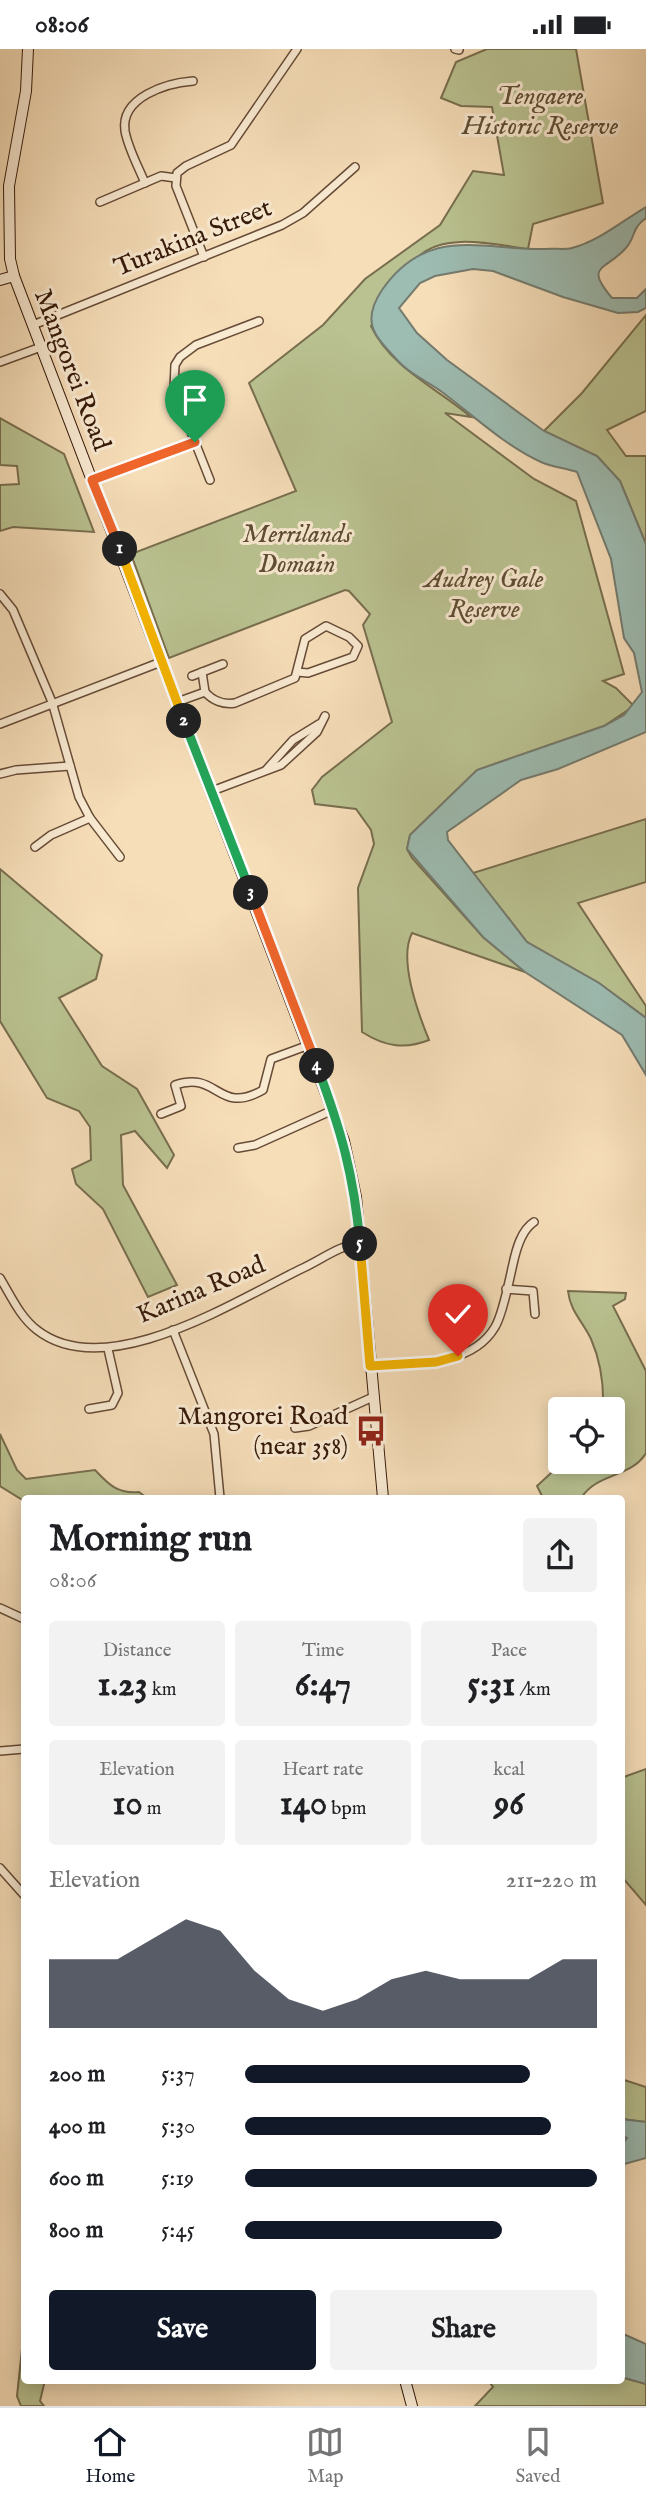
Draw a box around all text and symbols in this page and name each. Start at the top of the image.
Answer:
text: 08:06 [35,8,89,41]
park label: Tengaere Historic Reserve [461,80,618,143]
street label: Turakina Street [109,191,277,285]
street label: Mangorei Road [26,285,118,456]
pin [165,370,225,442]
icon: arrive [176,381,214,419]
park label: Merrilands Domain [242,518,352,581]
pin: 1 [102,531,138,567]
text: 1 [116,536,123,560]
park label: Audrey Gale Reserve [422,563,544,626]
pin: 2 [166,703,202,739]
text: 2 [179,708,188,732]
pin: 3 [233,875,268,911]
text: 3 [247,880,254,904]
pin: 4 [300,1049,334,1083]
text: 4 [312,1053,321,1077]
pin: 5 [342,1227,378,1261]
text: 5 [356,1231,363,1255]
street label: Karina Road [132,1248,270,1332]
pin [428,1284,488,1356]
icon: check [439,1295,477,1333]
map controls [548,1397,625,1474]
button: locate [548,1397,625,1474]
place label: Mangorei Road (near 358) [178,1400,348,1463]
bus stop icon: Mangorei Road (near 358) [354,1414,388,1448]
text: Morning run [49,1516,252,1564]
button: share [523,1518,597,1592]
text: 08:06 [49,1566,96,1595]
text: Distance [103,1639,171,1663]
text: Time [302,1639,344,1663]
text: Pace [491,1639,527,1663]
text: 1.23 [97,1663,148,1708]
text: 6:47 [295,1663,351,1708]
text: 5:31 [467,1663,515,1708]
text: km [148,1678,177,1702]
text: /km [515,1678,551,1702]
text: Elevation [99,1758,175,1782]
text: Heart rate [282,1758,364,1782]
text: kcal [493,1758,525,1782]
text: 10 [113,1782,143,1827]
text: 140 [280,1782,327,1827]
text: 96 [494,1782,524,1827]
text: m [143,1797,161,1821]
text: bpm [327,1797,366,1821]
text: Elevation [49,1866,140,1895]
text: 211–220 m [506,1866,597,1895]
text: 200 m [49,2060,105,2089]
text: 5:37 [161,2060,195,2089]
text: 400 m [49,2112,106,2141]
text: 5:30 [161,2112,195,2141]
text: 600 m [49,2164,104,2193]
text: 5:19 [161,2164,194,2193]
text: 800 m [49,2216,103,2245]
text: 5:45 [161,2216,195,2245]
button: Save [49,2290,316,2370]
button: Share [330,2290,597,2370]
tab: Home [86,2423,135,2489]
tab: Map [306,2423,344,2489]
tab: Saved [515,2423,560,2489]

